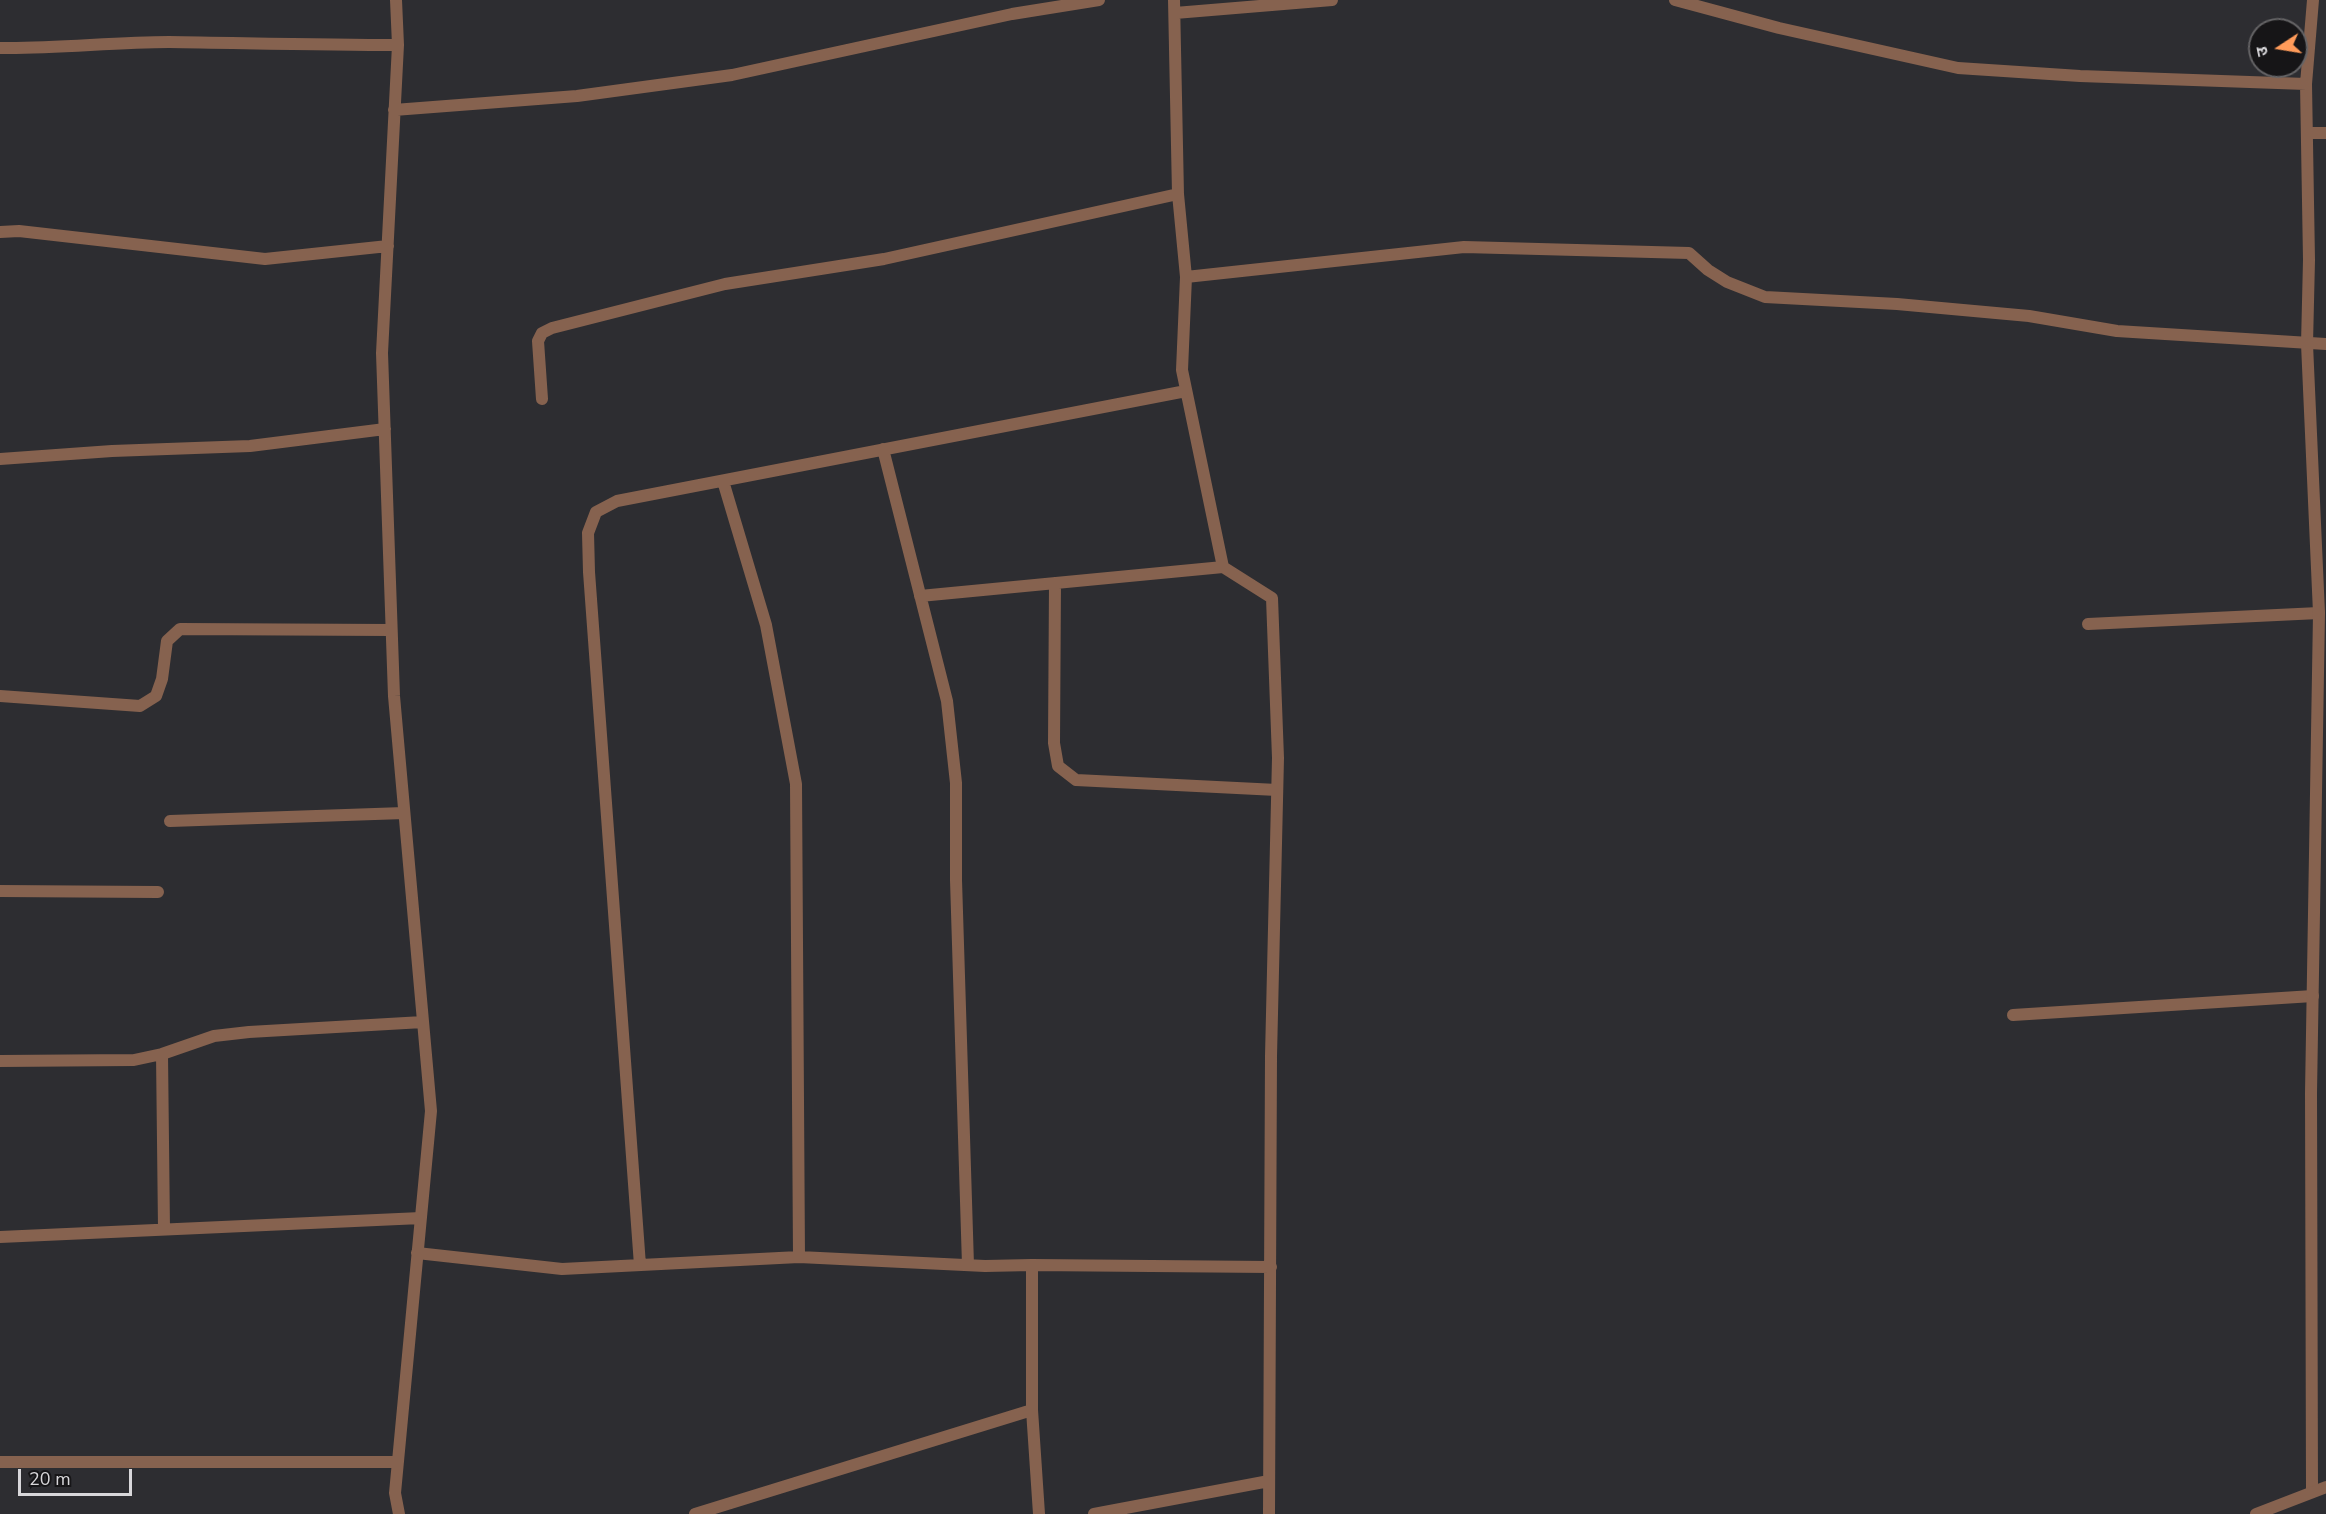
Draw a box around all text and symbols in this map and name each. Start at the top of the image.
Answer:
north arrow [2248,18,2308,78]
text: उ [2251,44,2274,58]
scale bar [21,1457,135,1495]
text: 20 m [29,1467,71,1491]

